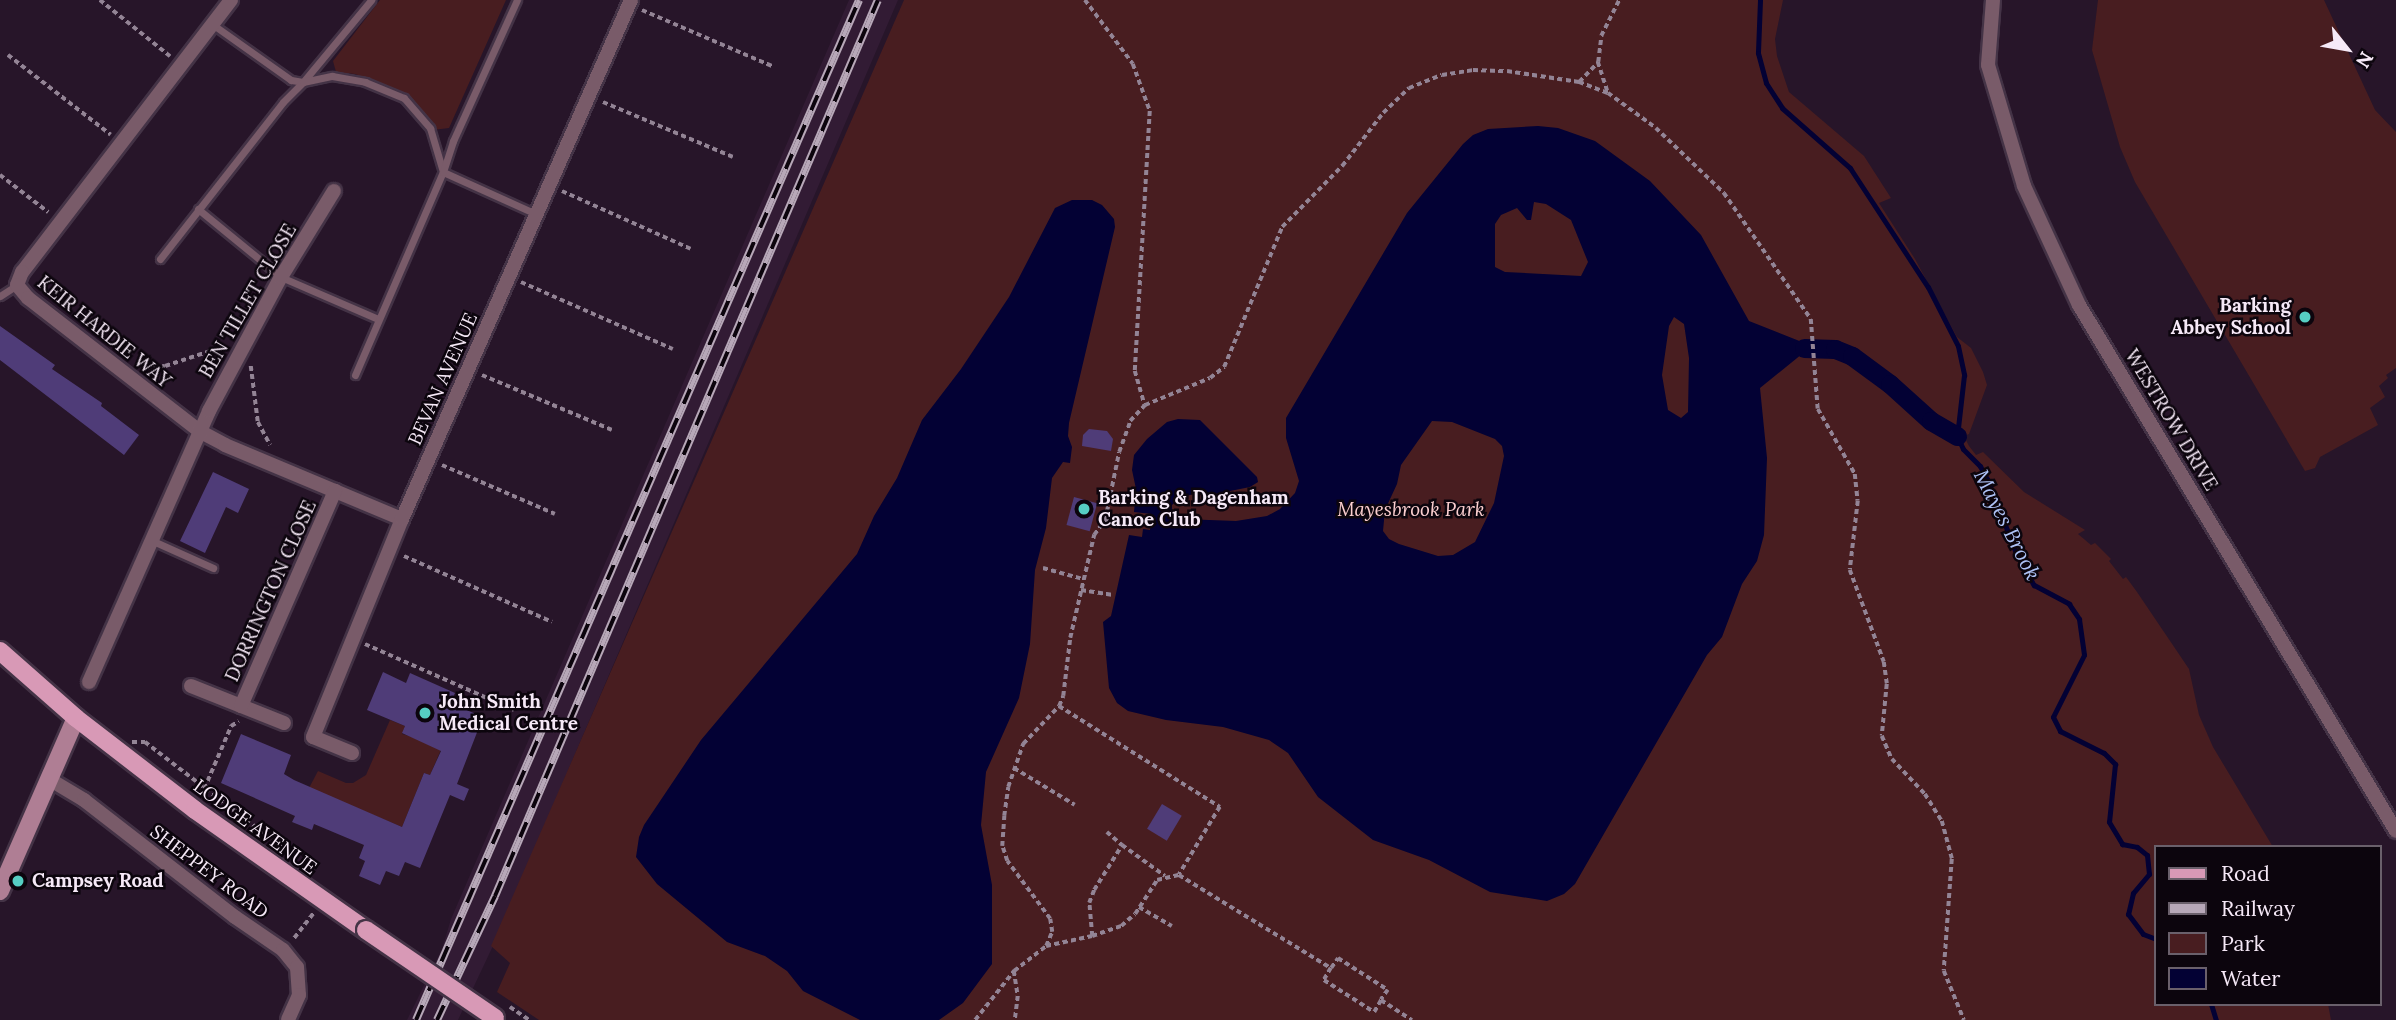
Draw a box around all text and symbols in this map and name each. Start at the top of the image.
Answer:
north arrow [2312,14,2382,84]
text: N [2351,47,2379,72]
street label: BEN TILLET CLOSE [195,220,301,382]
street label: KEIR HARDIE WAY [33,271,175,393]
place label: Barking Abbey School [2171,295,2291,339]
street label: BEVAN AVENUE [404,309,482,449]
marker: Barking Abbey School [2297,309,2313,325]
street label: WESTROW DRIVE [2120,345,2222,495]
water label: Mayes Brook [1968,465,2046,585]
place label: Barking & Dagenham Canoe Club [1098,487,1289,531]
street label: DORRINGTON CLOSE [221,497,321,685]
park label: Mayesbrook Park [1337,499,1485,521]
marker: Barking & Dagenham Canoe Club [1076,501,1092,517]
place label: John Smith Medical Centre [439,691,578,735]
marker: John Smith Medical Centre [417,705,433,721]
street label: LODGE AVENUE [189,775,321,879]
street label: SHEPPEY ROAD [145,820,273,924]
legend [2154,845,2382,1006]
text: Road [2221,860,2270,887]
place label: Campsey Road [32,870,163,892]
marker: Campsey Road [10,873,26,889]
text: Railway [2221,895,2295,922]
text: Park [2221,930,2265,957]
text: Water [2221,965,2280,992]

